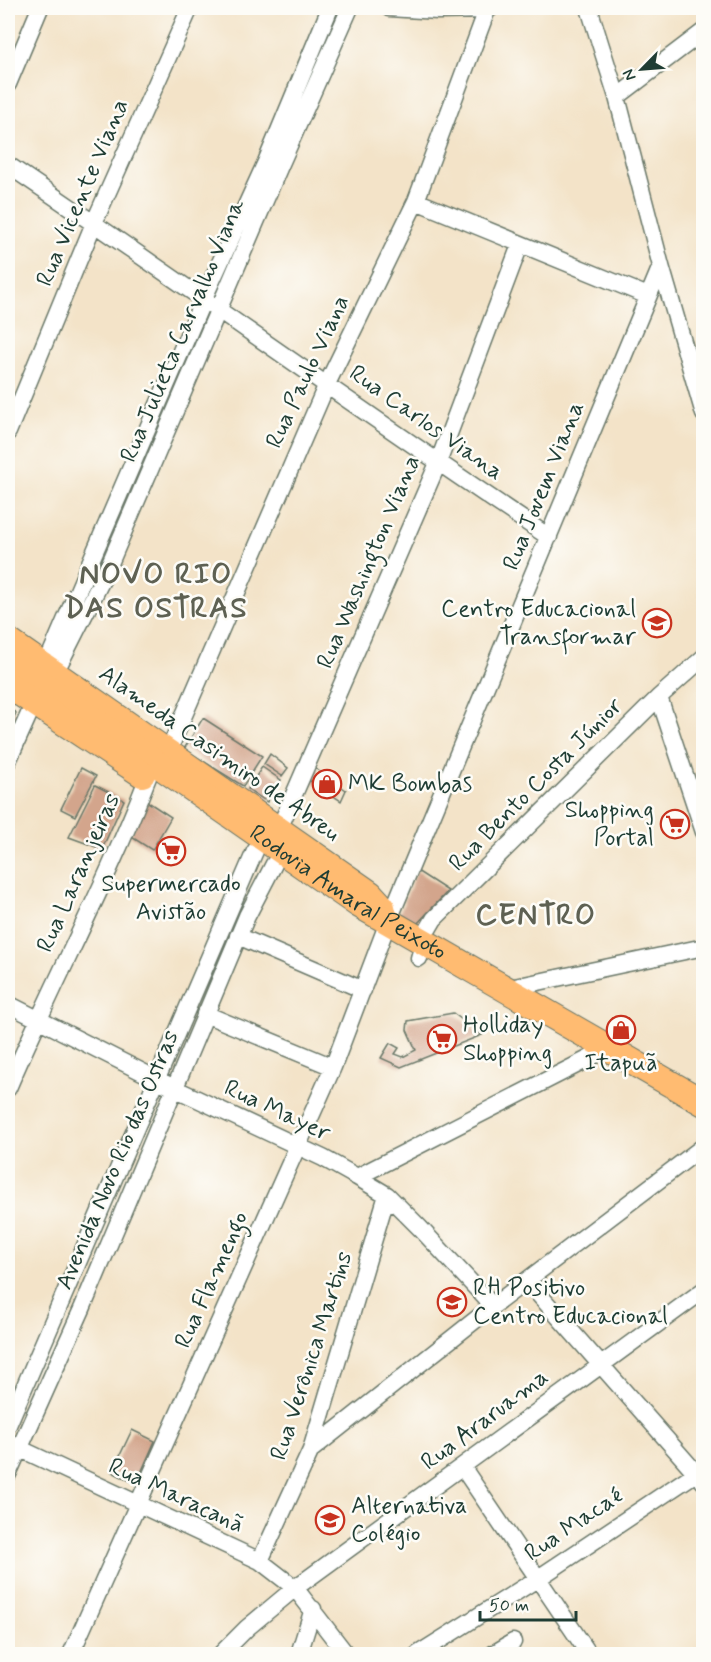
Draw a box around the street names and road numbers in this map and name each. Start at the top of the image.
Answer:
street label: Rua Vicente Viana [30,95,136,291]
street label: Rua Julieta Carvalho Viana [113,194,253,467]
street label: Rua Paulo Viana [259,290,357,454]
street label: Rua Carlos Viana [343,358,509,488]
street label: Rua Jovem Viana [496,397,592,575]
street label: Rua Washington Viana [310,451,431,675]
street label: Alameda Casimiro de Abreu [92,659,346,849]
street label: Rua Bento Costa Júnior [442,691,630,879]
street label: Rua Laranjeiras [30,788,128,958]
street label: Rodovia Amaral Peixoto [243,817,452,967]
street label: Avenida Novo Rio das Ostras [49,1025,187,1294]
street label: Rua Mayer [219,1073,336,1149]
street label: Rua Flamengo [168,1207,259,1355]
street label: Rua Verônica Martins [264,1247,360,1464]
street label: Rua Araruama [415,1362,555,1478]
street label: Rua Maracanã [103,1451,249,1541]
street label: Rua Macaé [519,1481,630,1569]

